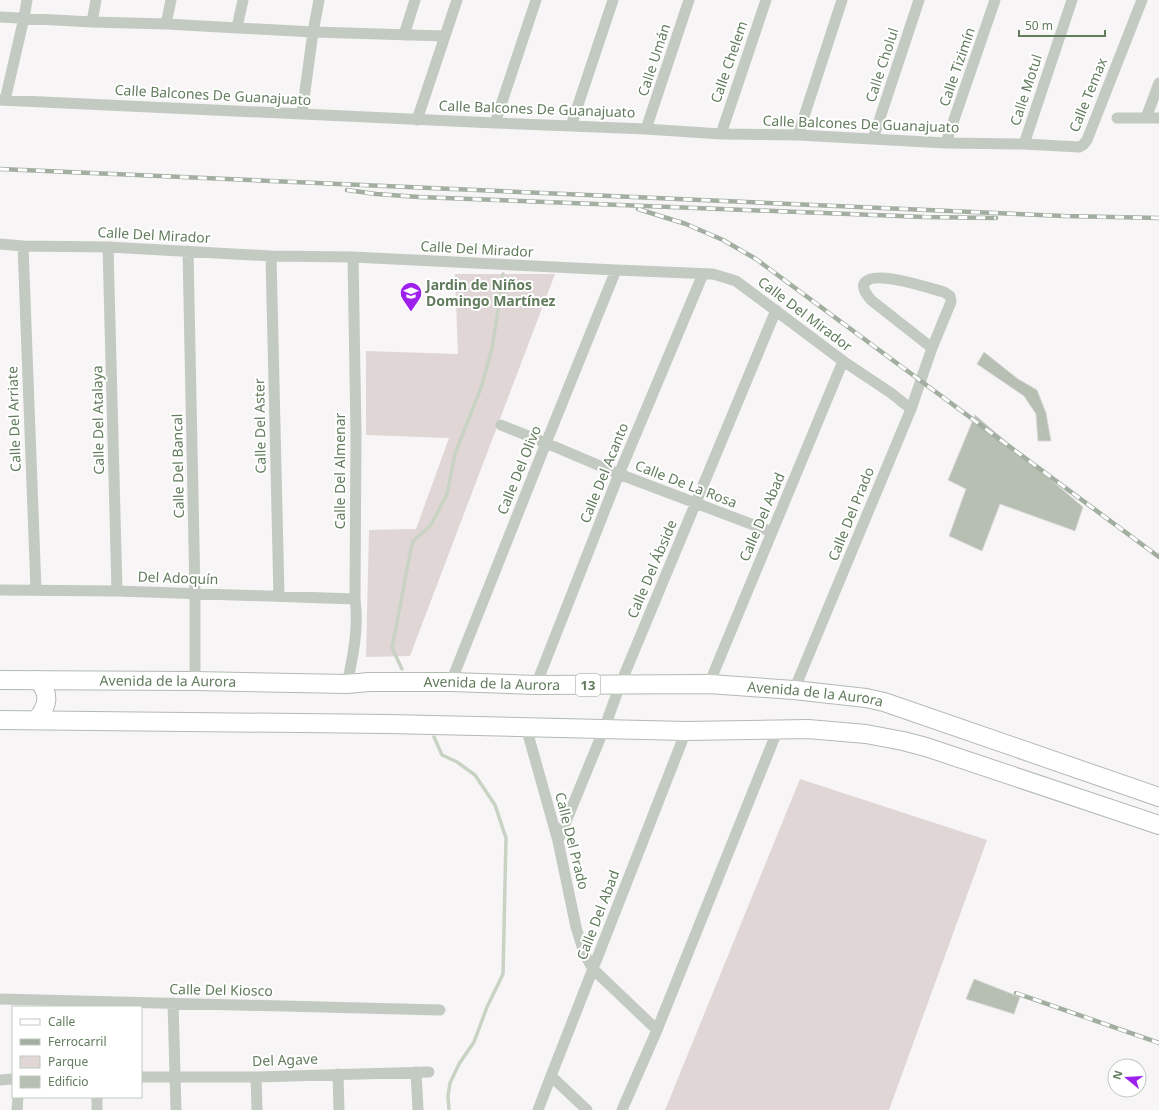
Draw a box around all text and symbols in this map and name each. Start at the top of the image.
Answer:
scale bar [1019,12,1105,38]
text: 50 m [1025,17,1053,34]
street label: Calle Chelem [706,18,751,105]
street label: Calle Umán [633,21,674,99]
street label: Calle Cholul [861,25,903,105]
street label: Calle Tizimín [934,25,979,109]
street label: Calle Motul [1005,52,1046,128]
street label: Calle Temax [1064,54,1111,135]
street label: Calle Balcones De Guanajuato [114,80,312,109]
street label: Calle Balcones De Guanajuato [438,96,636,121]
street label: Calle Balcones De Guanajuato [762,111,960,136]
street label: Calle Del Mirador [97,222,211,247]
street label: Calle Del Mirador [420,236,534,261]
street label: Calle Del Mirador [754,272,856,355]
place label: Jardin de Niños Domingo Martínez [424,275,556,310]
school or university icon: Jardin de Niños Domingo Martínez [398,280,424,313]
street label: Calle Del Atalaya [87,365,108,475]
street label: Calle Del Arriate [2,366,25,472]
street label: Calle Del Aster [249,378,270,474]
street label: Calle Del Almenar [330,412,349,529]
street label: Calle Del Bancal [167,414,188,518]
street label: Calle Del Acanto [575,420,632,526]
street label: Calle Del Olivo [492,422,545,517]
street label: Calle De La Rosa [632,455,740,512]
street label: Calle Del Prado [823,464,878,564]
street label: Calle Del Abad [734,469,789,564]
street label: Calle Del Ábside [622,517,681,621]
street label: Del Adoquín [137,567,219,588]
street label: Avenida de la Aurora [100,671,237,691]
street label: Avenida de la Aurora [424,672,560,694]
road number: 13 [576,674,600,696]
street label: Avenida de la Aurora [747,677,885,711]
street label: Calle Del Prado [551,790,594,892]
street label: Calle Del Abad [572,867,623,963]
street label: Calle Del Kiosco [169,979,273,1000]
legend [12,1006,142,1098]
text: Calle [48,1013,76,1030]
text: Ferrocarril [48,1033,107,1050]
street label: Del Agave [252,1049,318,1070]
text: Parque [48,1053,89,1070]
north arrow [1107,1058,1147,1098]
text: N [1108,1068,1126,1081]
text: Edificio [48,1073,89,1090]

